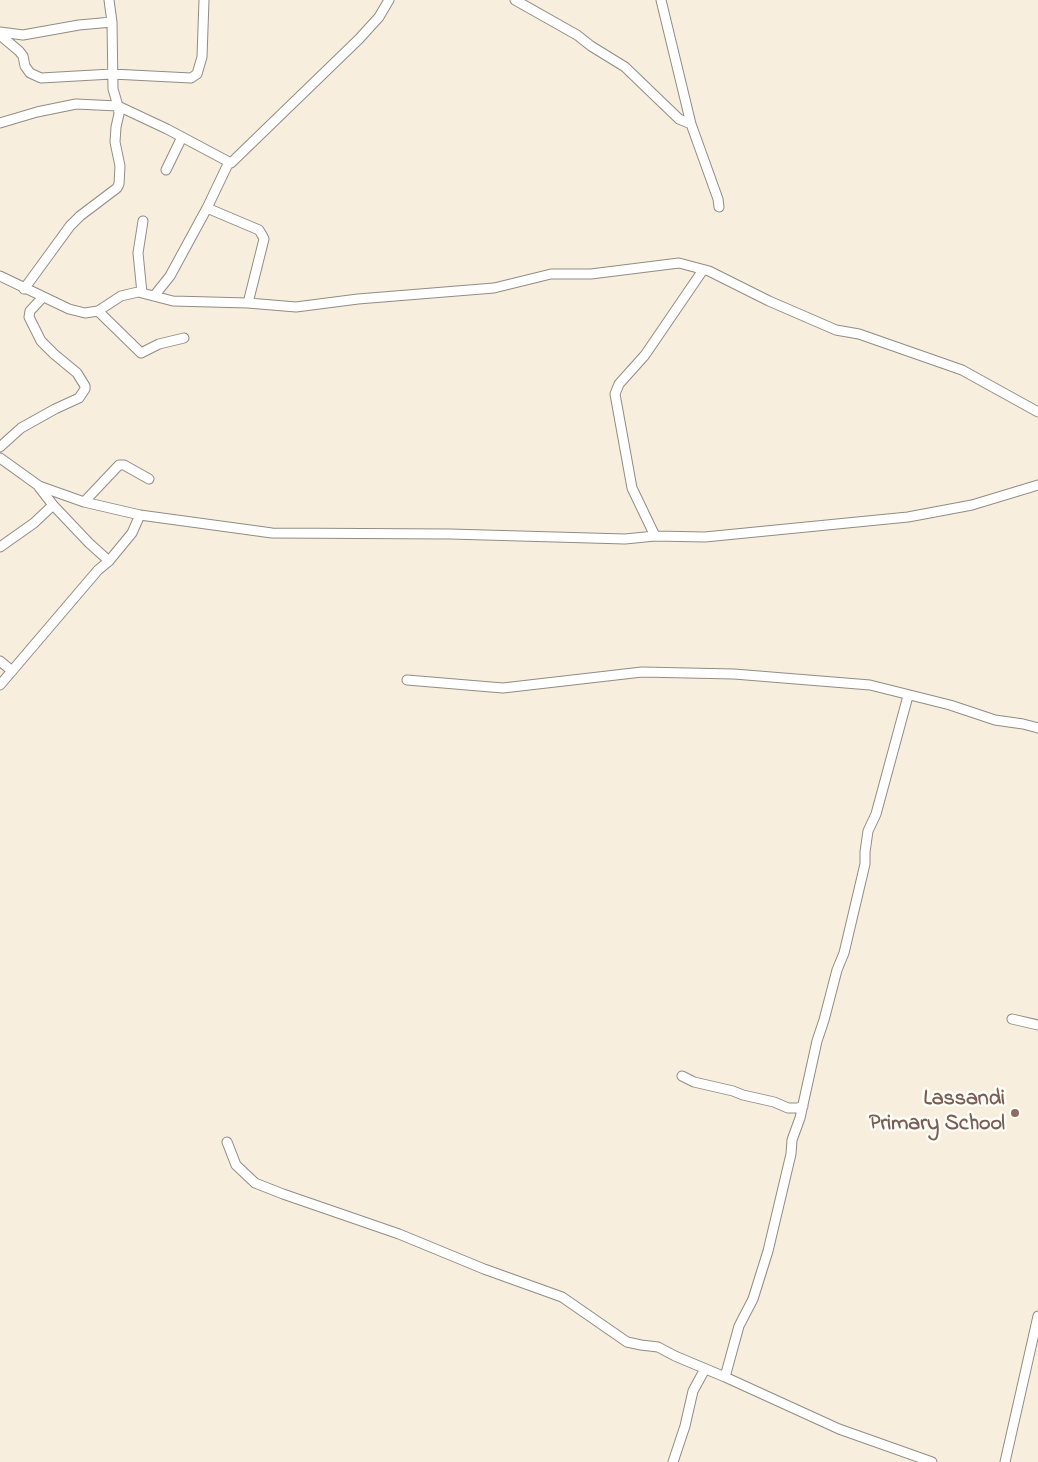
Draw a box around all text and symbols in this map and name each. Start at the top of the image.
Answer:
place label: Lassandi Primary School [869,1087,1005,1138]
marker: Lassandi Primary School [1009,1107,1021,1119]

